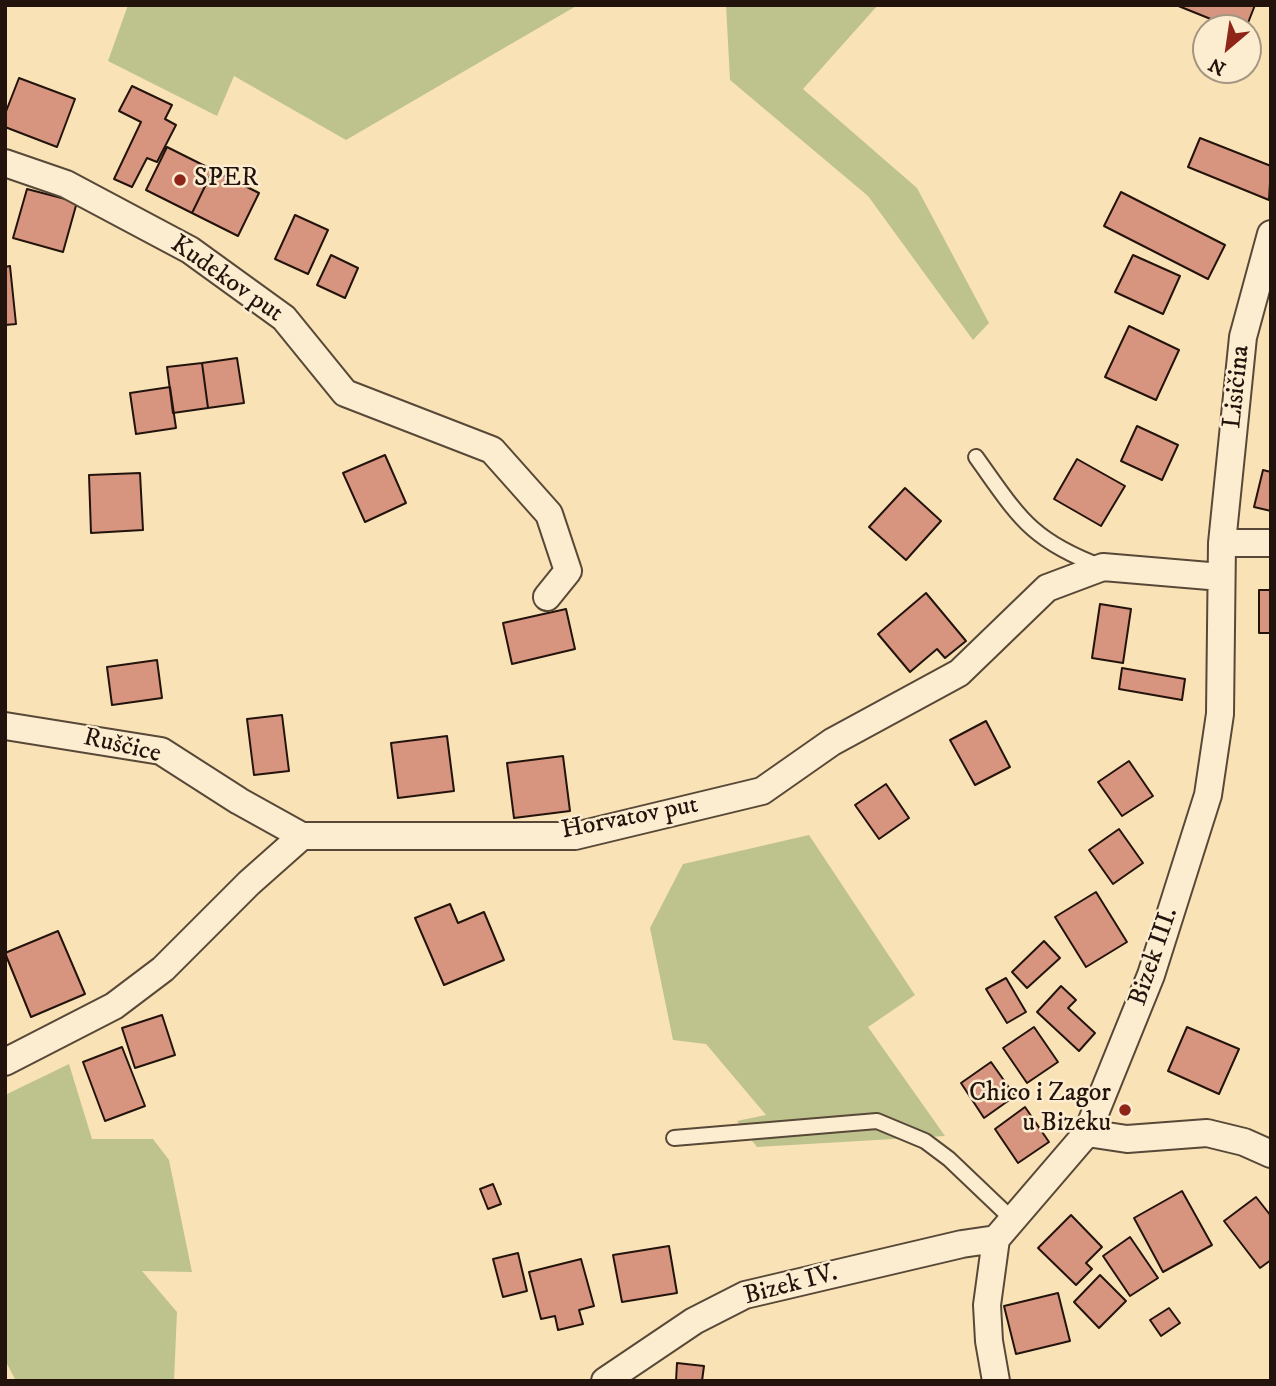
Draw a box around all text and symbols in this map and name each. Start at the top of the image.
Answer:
north arrow [1192,14,1262,84]
text: N [1205,52,1230,80]
place label: SPER [194,164,258,196]
marker: SPER [172,172,188,188]
street label: Kudekov put [164,230,288,330]
street label: Lisičina [1218,344,1258,430]
street label: Ruščice [80,723,164,771]
street label: Horvatov put [559,790,701,848]
street label: Bizek III. [1124,904,1186,1010]
place label: Chico i Zagor u Bizeku [969,1079,1111,1140]
marker: Chico i Zagor u Bizeku [1117,1102,1133,1118]
street label: Bizek IV. [741,1259,841,1313]

